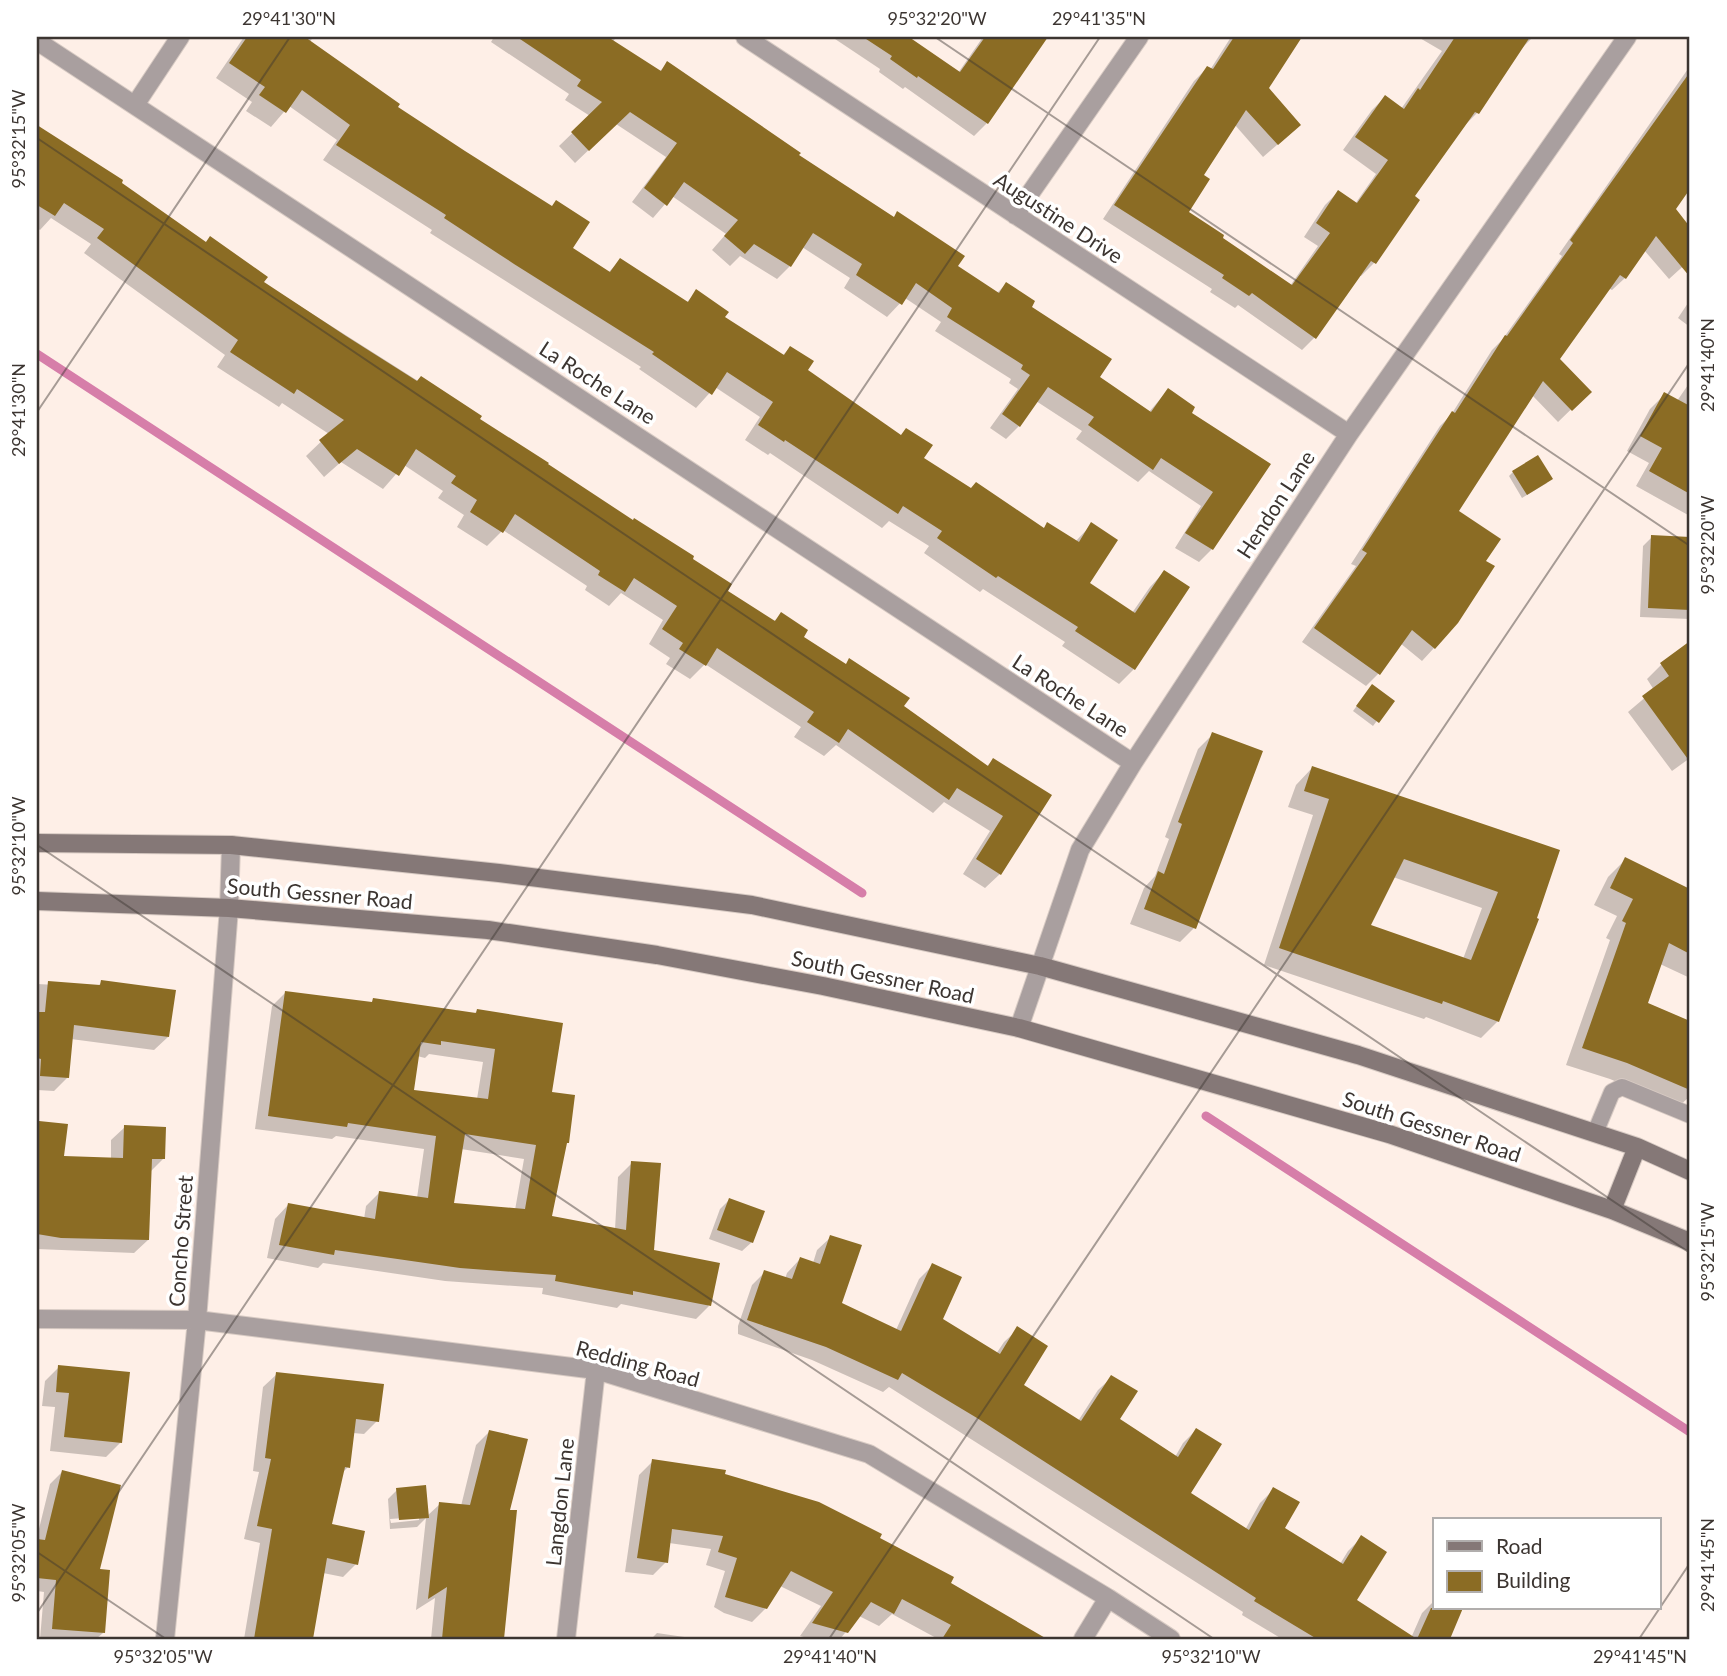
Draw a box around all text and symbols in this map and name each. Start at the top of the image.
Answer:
text: 29°41'30"N [242,7,336,29]
text: 95°32'20"W [887,7,987,29]
text: 29°41'35"N [1052,7,1146,29]
text: 95°32'15"W [7,89,29,189]
street label: Augustine Drive [990,166,1128,268]
text: 29°41'40"N [1696,318,1718,412]
street label: La Roche Lane [535,335,661,429]
text: 29°41'30"N [7,363,29,457]
street label: Hendon Lane [1231,445,1319,563]
text: 95°32'20"W [1696,495,1718,595]
street label: La Roche Lane [1008,648,1134,742]
text: 95°32'10"W [7,796,29,896]
street label: South Gessner Road [226,872,414,914]
street label: South Gessner Road [789,944,977,1008]
street label: South Gessner Road [1340,1085,1524,1167]
street label: Concho Street [163,1174,197,1308]
text: 95°32'15"W [1696,1202,1718,1302]
street label: Redding Road [574,1335,702,1391]
street label: Langdon Lane [540,1437,578,1567]
text: 95°32'05"W [7,1503,29,1603]
legend [1433,1518,1660,1610]
text: 29°41'45"N [1696,1518,1718,1612]
text: Road [1496,1533,1543,1558]
text: Building [1496,1567,1571,1592]
text: 95°32'05"W [113,1645,213,1667]
text: 29°41'40"N [783,1645,877,1667]
text: 95°32'10"W [1161,1645,1261,1667]
text: 29°41'45"N [1593,1645,1687,1667]

